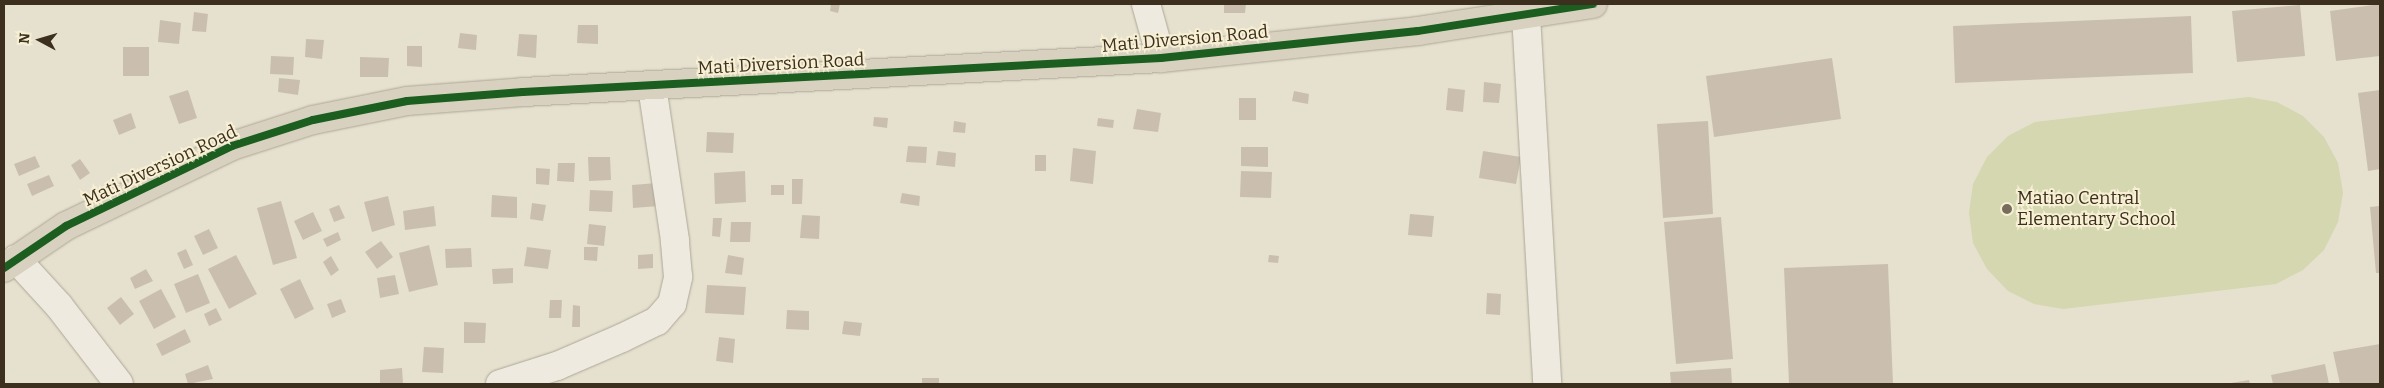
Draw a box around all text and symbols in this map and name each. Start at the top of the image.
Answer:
north arrow [15,15,65,65]
street label: Mati Diversion Road [1101,21,1269,57]
text: N [16,32,34,45]
street label: Mati Diversion Road [697,49,865,79]
street label: Mati Diversion Road [80,121,240,211]
place label: Matiao Central Elementary School [2017,188,2176,230]
marker: Matiao Central Elementary School [2001,203,2013,215]

